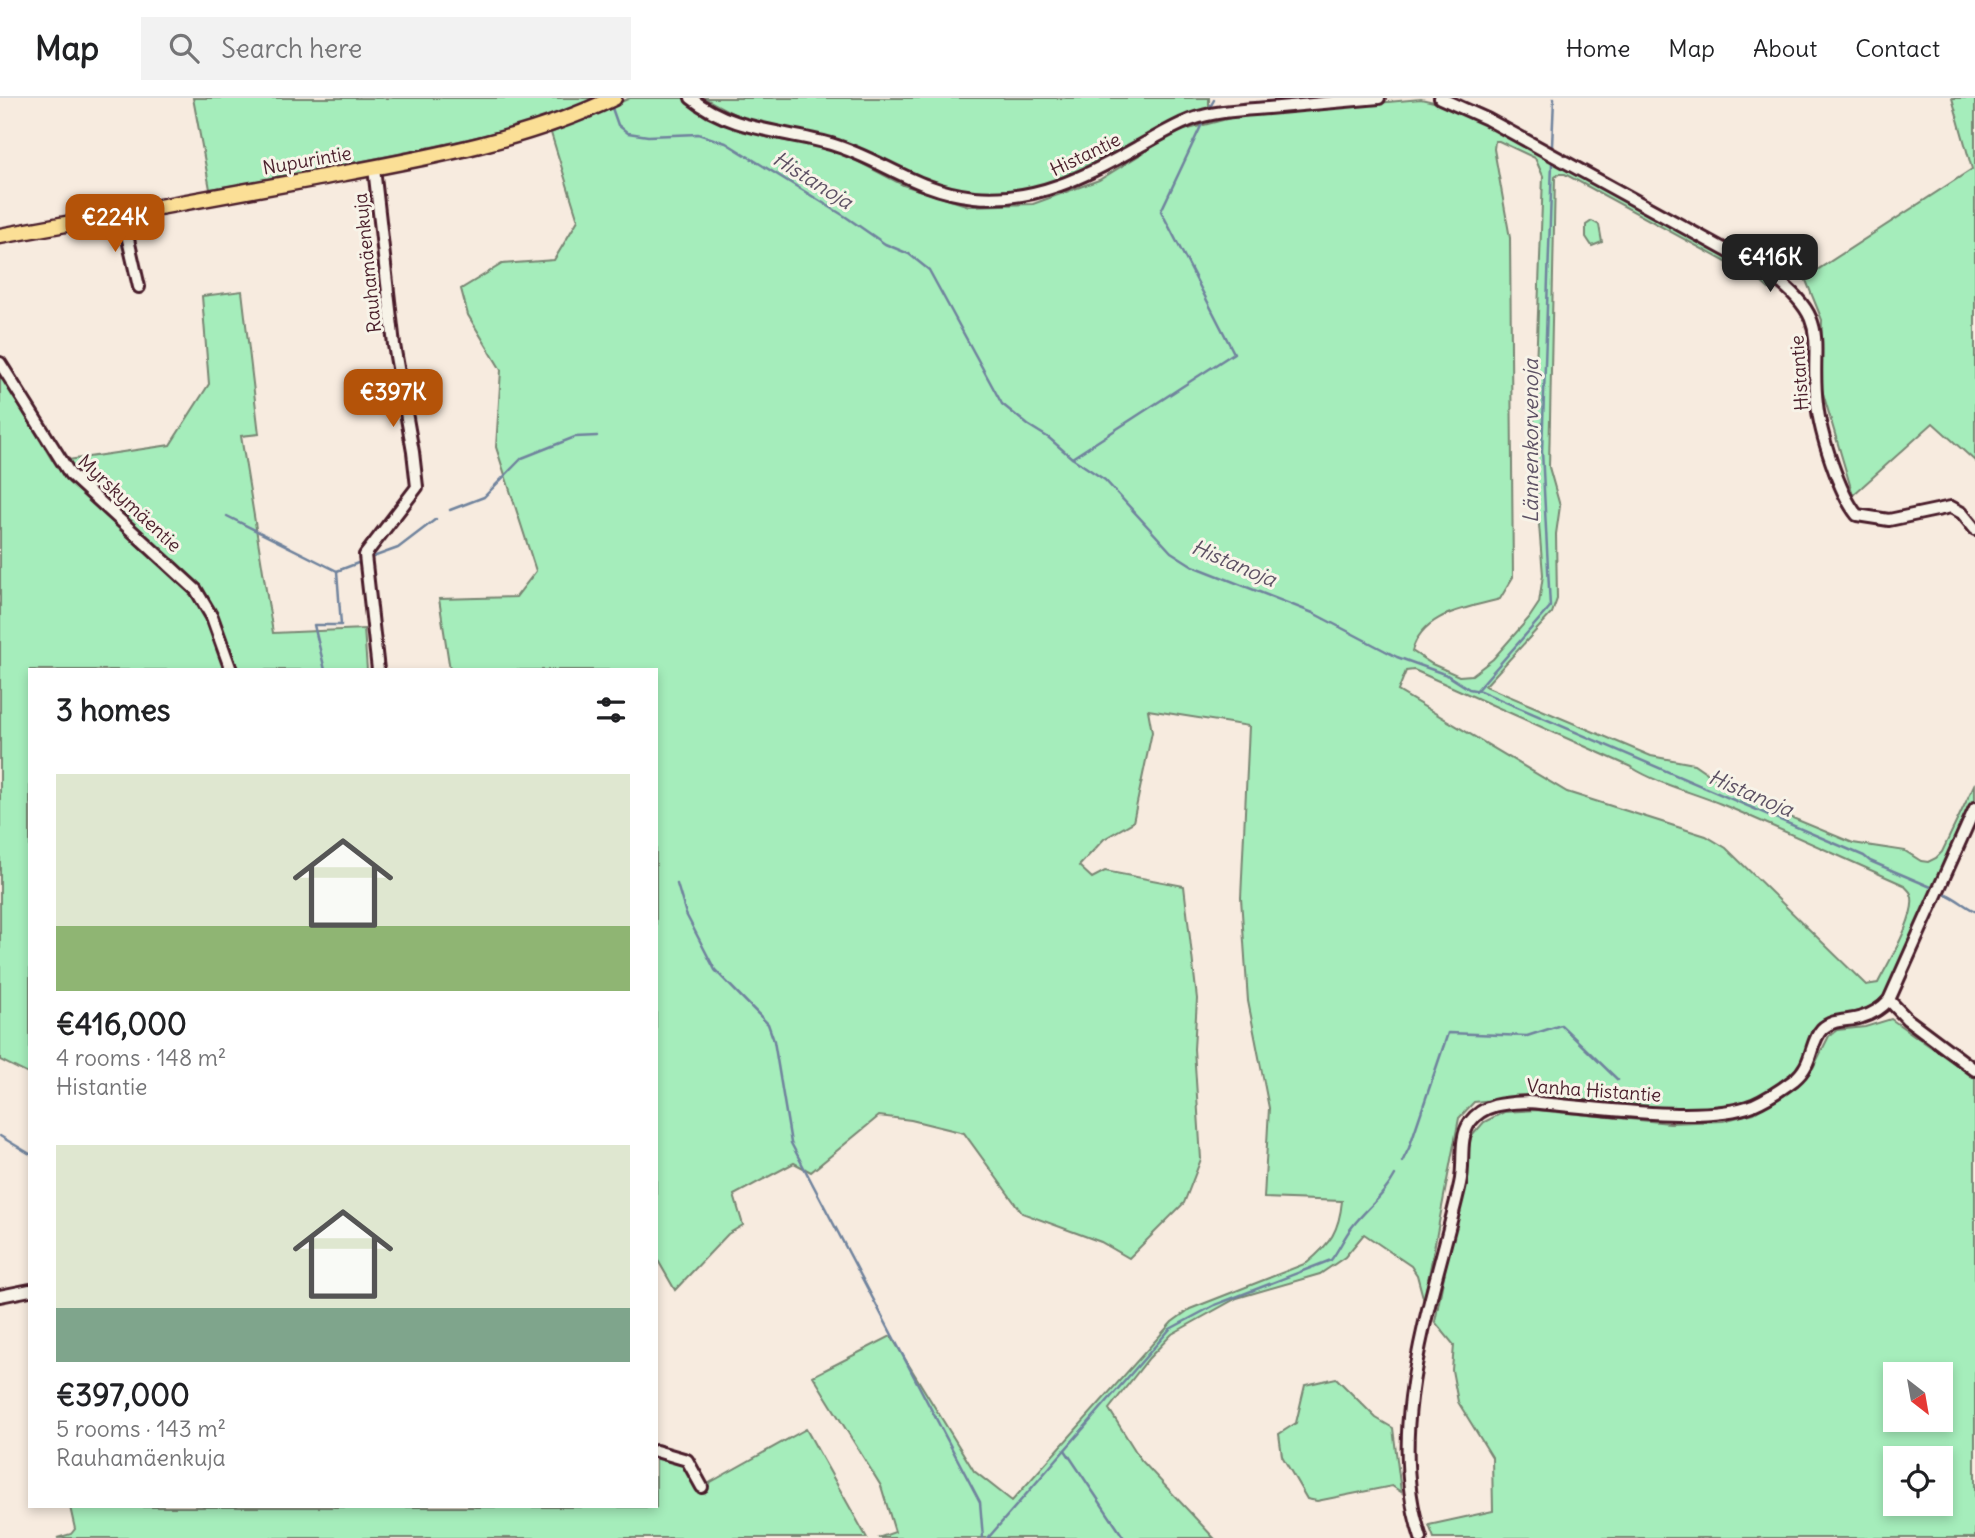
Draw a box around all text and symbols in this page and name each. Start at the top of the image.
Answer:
search box [141,17,631,80]
text: Map [35,27,99,69]
icon: search [165,29,203,67]
text: Search here [221,32,362,65]
text: Home [1566,33,1630,63]
text: Map [1668,33,1715,63]
text: About [1753,33,1817,63]
text: Contact [1855,33,1940,63]
street label: Histantie [1046,127,1124,181]
street label: Nupurintie [261,140,353,180]
water label: Histanoja [768,145,859,216]
street label: Rauhamäenkuja [348,192,386,334]
pin: €224K [66,194,164,254]
text: €224K [81,202,149,231]
pin: €416K [1721,234,1819,294]
text: €416K [1738,242,1802,271]
street label: Histantie [1784,334,1814,412]
water label: Lännenkorvenoja [1517,358,1544,523]
pin: €397K [344,370,442,429]
text: €397K [360,377,426,406]
street label: Myrskymäentie [73,449,187,557]
water label: Histanoja [1188,533,1281,593]
text: 3 homes [56,691,170,729]
icon: filters [592,691,630,729]
water label: Histanoja [1705,763,1798,823]
icon: home [280,820,406,946]
text: €416,000 [56,1005,187,1043]
text: 4 rooms · 148 m² [56,1043,226,1072]
text: Histantie [56,1072,147,1101]
street label: Vanha Histantie [1526,1073,1662,1107]
icon: home [280,1191,406,1317]
north arrow [1883,1362,1953,1432]
map controls [1883,1362,1953,1516]
text: €397,000 [56,1376,190,1414]
text: 5 rooms · 143 m² [56,1414,226,1443]
text: Rauhamäenkuja [56,1443,226,1472]
button: locate [1883,1446,1953,1516]

